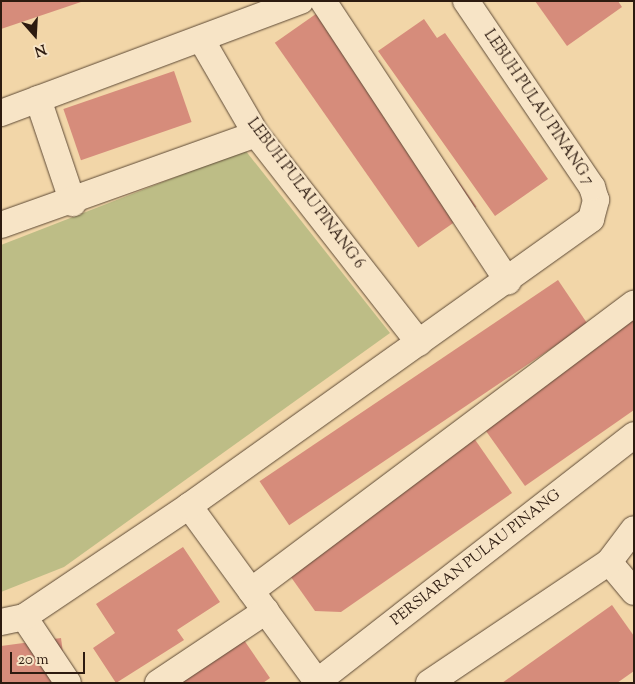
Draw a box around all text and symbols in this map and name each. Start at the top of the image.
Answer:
north arrow [10,10,60,60]
street label: LEBUH PULAU PINANG 7 [479,27,597,189]
text: N [31,38,48,60]
street label: LEBUH PULAU PINANG 6 [243,115,367,273]
street label: PERSIARAN PULAU PINANG [388,486,564,630]
scale bar [12,642,88,674]
text: 20 m [18,650,49,671]

